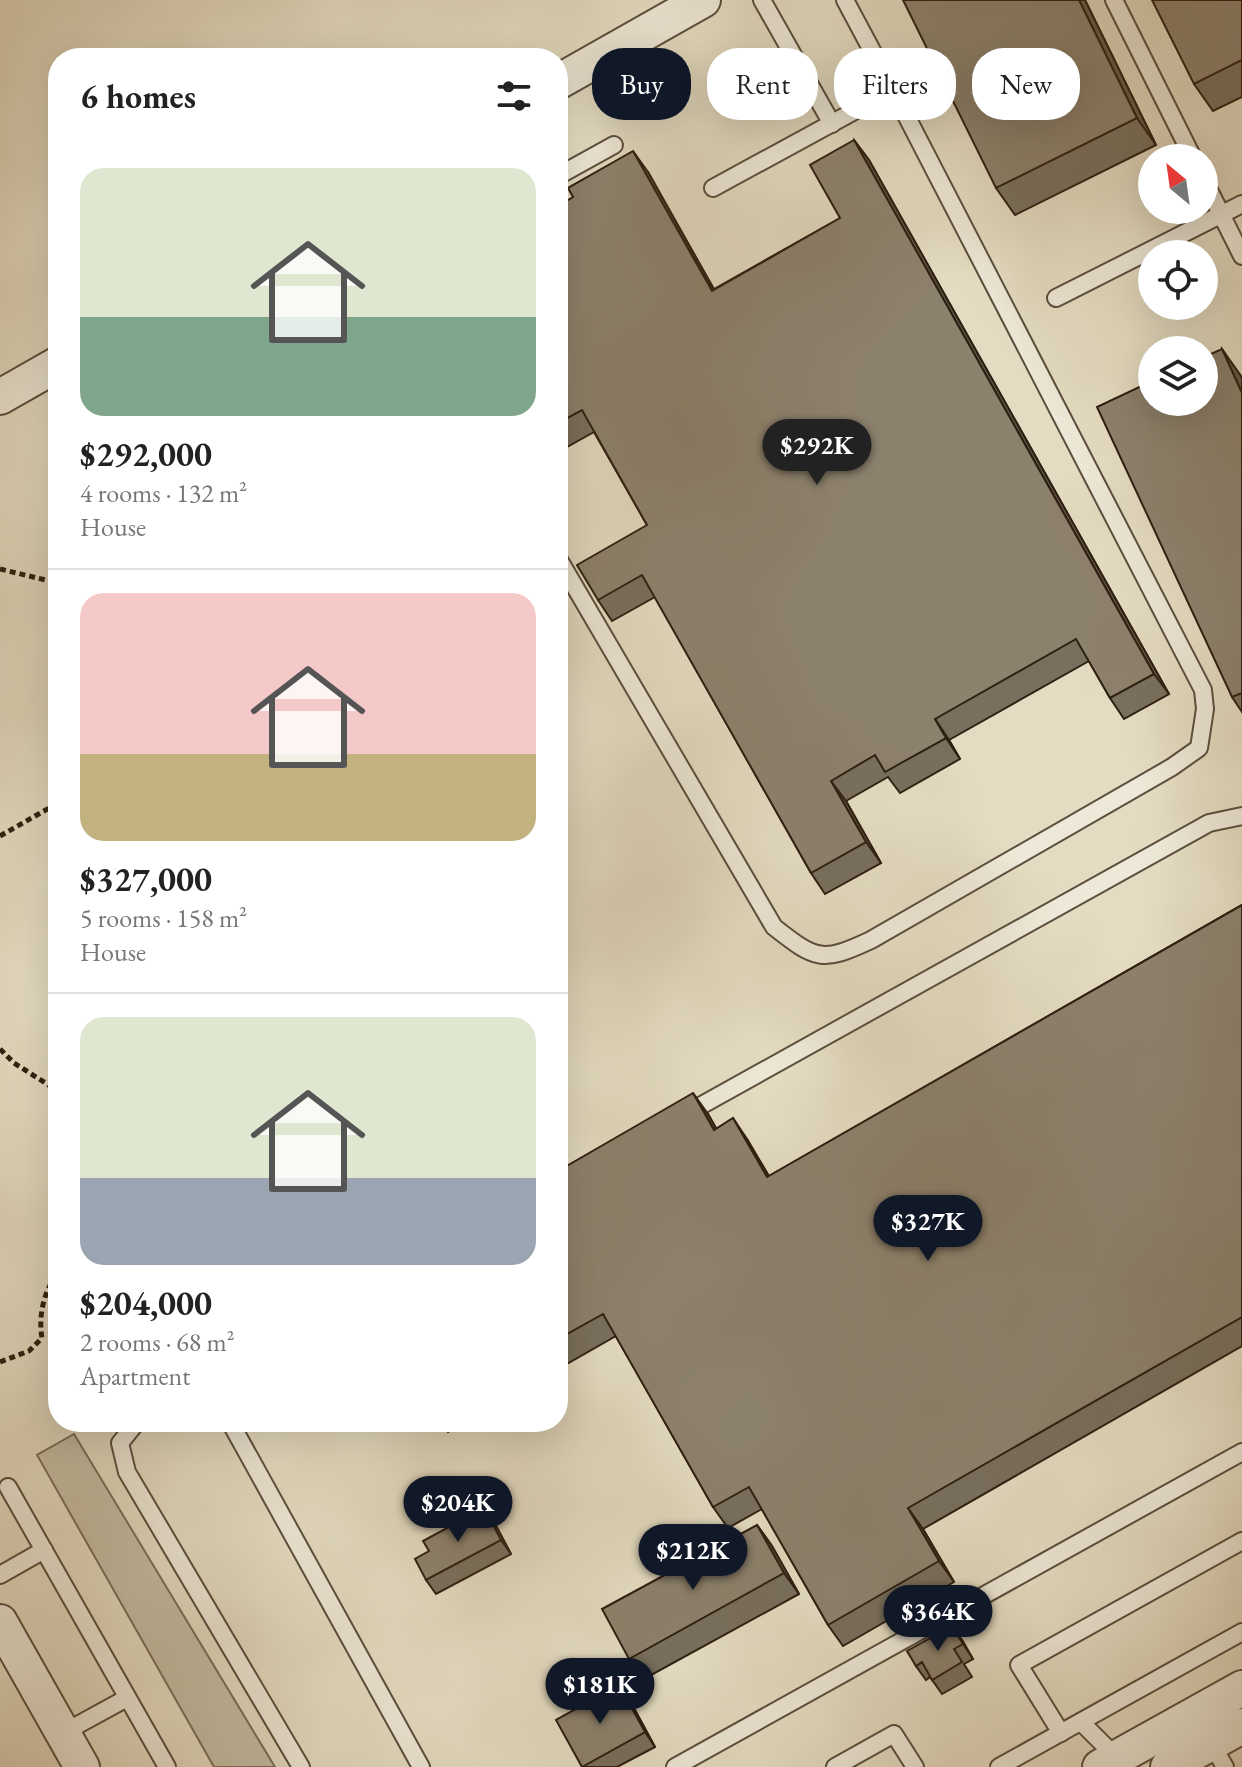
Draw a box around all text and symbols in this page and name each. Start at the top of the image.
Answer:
chip: Buy [592,48,691,120]
chip: Rent [707,48,818,120]
chip: Filters [834,48,956,120]
chip: New [972,48,1080,120]
text: 6 homes [80,74,196,118]
icon: filters [492,74,536,118]
north arrow [1138,144,1218,224]
map controls [1138,144,1218,416]
icon: home [236,220,380,364]
button: locate [1138,240,1218,320]
button: layers [1138,336,1218,416]
pin: $292K [761,419,873,487]
text: $292K [780,428,854,462]
text: $292,000 [80,432,212,476]
text: 4 rooms · 132 m² [80,476,247,510]
text: House [80,510,146,544]
icon: home [236,645,380,789]
text: $327,000 [80,857,212,901]
text: 5 rooms · 158 m² [80,901,247,935]
text: House [80,935,146,969]
icon: home [236,1069,380,1213]
pin: $327K [872,1195,984,1263]
text: $327K [891,1204,965,1238]
text: $204,000 [80,1281,212,1325]
text: 2 rooms · 68 m² [80,1325,235,1359]
text: Apartment [80,1359,190,1393]
pin: $204K [402,1476,514,1544]
text: $204K [421,1485,495,1519]
pin: $212K [637,1524,749,1592]
text: $212K [656,1533,730,1567]
pin: $364K [882,1585,994,1653]
text: $364K [901,1594,975,1628]
pin: $181K [544,1658,656,1726]
text: $181K [563,1667,637,1701]

